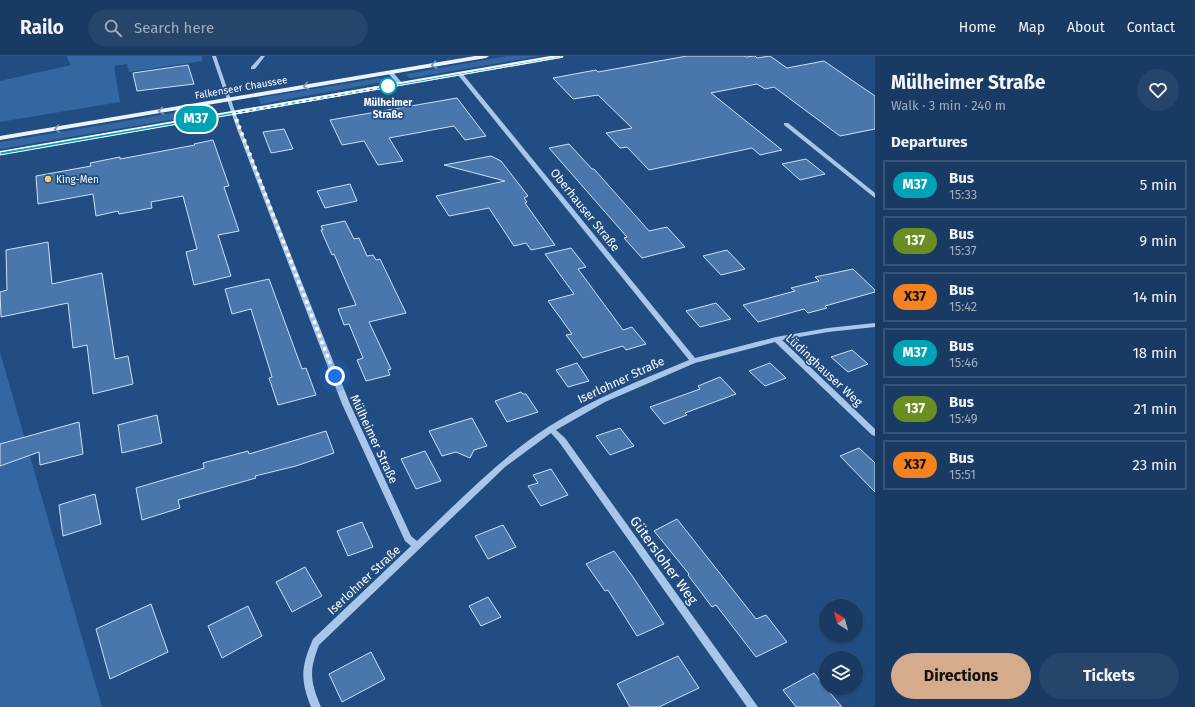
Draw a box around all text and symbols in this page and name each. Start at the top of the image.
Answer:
search box [88,10,368,46]
text: Railo [20,16,64,39]
icon: search [102,17,124,39]
text: Search here [134,19,214,37]
text: Home [959,19,996,36]
text: Map [1018,19,1045,36]
text: About [1067,19,1105,36]
text: Contact [1127,19,1175,36]
one-way arrow [430,60,437,69]
button: heart [1137,69,1179,111]
text: Mülheimer Straße [891,71,1046,94]
street label: Falkenseer Chaussee [194,74,288,102]
marker: Mülheimer Straße [379,77,397,95]
one-way arrow [302,82,309,90]
place label: Mülheimer Straße [364,97,413,121]
text: Walk · 3 min · 240 m [891,98,1006,113]
one-way arrow [158,106,164,115]
line badge: M37 [173,106,219,132]
text: M37 [184,110,208,127]
one-way arrow [54,124,60,132]
text: Departures [891,133,968,151]
street label: Oberhauser Straße [547,166,623,254]
text: Bus [949,169,974,187]
marker: King-Men [43,174,53,184]
place label: King-Men [56,174,99,186]
text: M37 [903,176,927,193]
text: 5 min [1140,176,1177,194]
text: 15:33 [949,187,977,202]
text: Bus [949,225,974,243]
text: 137 [905,232,925,249]
text: 9 min [1139,232,1177,250]
text: 15:37 [949,243,977,258]
text: Bus [949,281,974,299]
text: X37 [904,288,926,305]
text: 14 min [1133,288,1177,306]
text: 15:42 [949,299,977,314]
street label: Lüdinghauser Weg [783,331,866,410]
text: Bus [949,337,974,355]
text: M37 [903,344,927,361]
text: 18 min [1132,344,1177,362]
street label: Iserlohner Straße [575,354,667,406]
text: 15:46 [949,355,978,370]
your location [325,366,345,386]
street label: Mülheimer Straße [347,392,401,486]
text: Bus [949,393,974,411]
text: 137 [905,400,925,417]
text: 21 min [1134,400,1177,418]
text: 15:49 [949,411,978,426]
text: Bus [949,449,974,467]
text: X37 [904,456,926,473]
text: 23 min [1132,456,1177,474]
text: 15:51 [949,467,976,482]
street label: Gütersloher Weg [626,513,702,608]
street label: Iserlohner Straße [325,543,403,617]
north arrow [819,599,863,643]
map controls [819,599,863,695]
button: layers [819,651,863,695]
button: Directions [891,653,1031,699]
button: Tickets [1039,653,1179,699]

